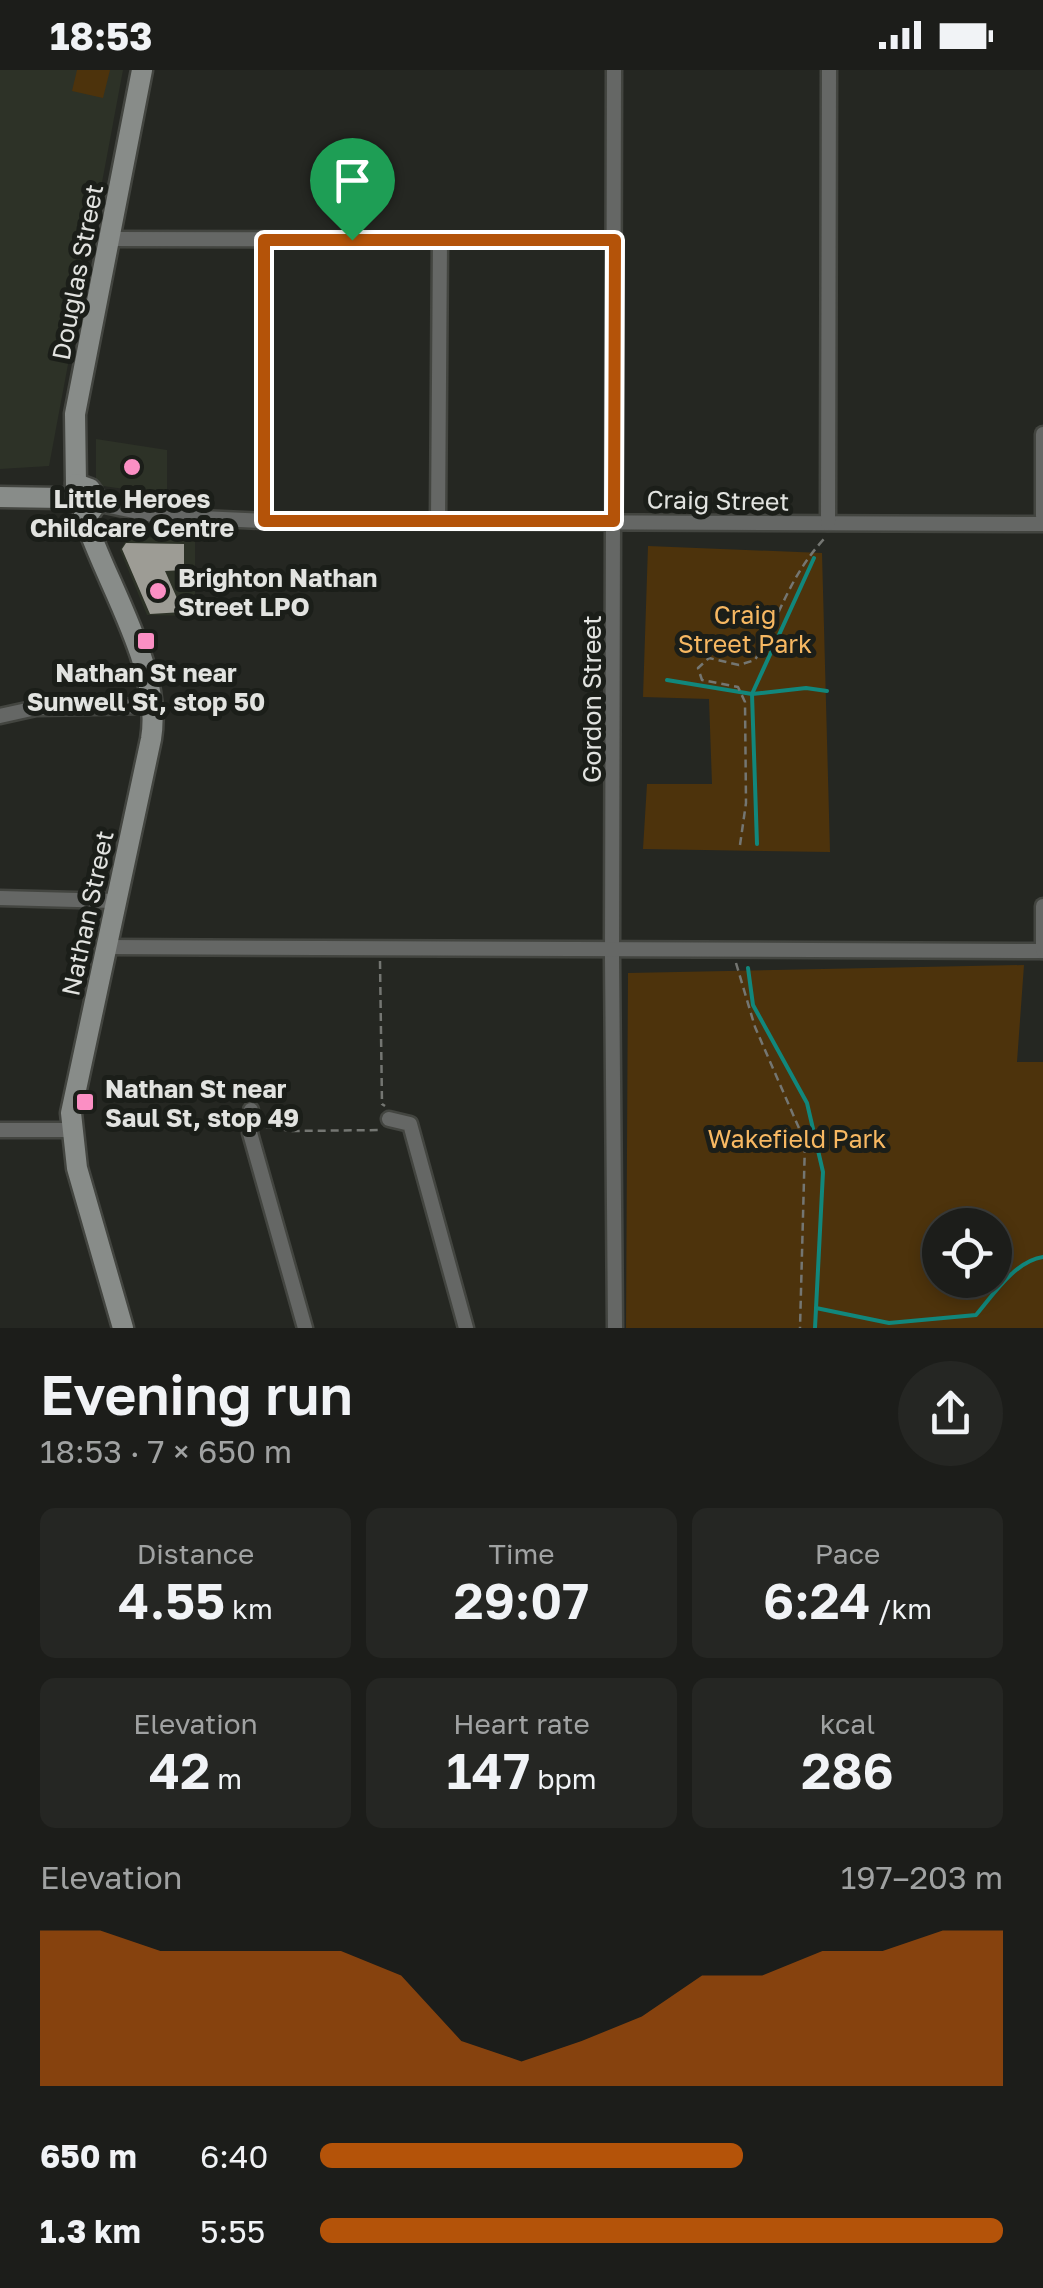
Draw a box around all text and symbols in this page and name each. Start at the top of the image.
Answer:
text: 18:53 [50,13,152,58]
pin [310,138,395,241]
icon: arrive [325,153,380,208]
street label: Douglas Street [45,181,109,363]
marker: Little Heroes Childcare Centre [121,456,143,478]
place label: Little Heroes Childcare Centre [30,483,234,543]
street label: Craig Street [646,483,790,517]
place label: Brighton Nathan Street LPO [178,562,377,622]
marker: Brighton Nathan Street LPO [147,580,169,602]
park label: Craig Street Park [678,599,812,659]
street label: Gordon Street [576,615,607,783]
marker: Nathan St near Sunwell St, stop 50 [135,630,157,652]
place label: Nathan St near Sunwell St, stop 50 [27,657,265,717]
street label: Nathan Street [54,828,120,998]
place label: Nathan St near Saul St, stop 49 [105,1073,299,1133]
marker: Nathan St near Saul St, stop 49 [74,1091,96,1113]
park label: Wakefield Park [708,1123,886,1154]
map controls [922,1208,1012,1298]
button: locate [922,1208,1012,1298]
text: Evening run [40,1361,353,1427]
button: share [898,1361,1003,1466]
text: 18:53 · 7 × 650 m [40,1432,292,1470]
text: Distance [137,1537,254,1570]
text: Time [489,1537,554,1570]
text: Pace [815,1537,880,1570]
text: 4.55 [118,1570,225,1630]
text: 29:07 [454,1570,589,1630]
text: 6:24 [763,1570,871,1630]
text: km [225,1592,273,1625]
text: /km [871,1592,932,1625]
text: Elevation [133,1707,258,1740]
text: Heart rate [453,1707,590,1740]
text: kcal [820,1707,875,1740]
text: 42 [149,1740,210,1800]
text: 147 [447,1740,530,1800]
text: 286 [801,1740,894,1800]
text: m [210,1762,242,1795]
text: bpm [530,1762,596,1795]
text: Elevation [40,1858,182,1896]
text: 197–203 m [841,1858,1003,1896]
text: 650 m [40,2137,137,2175]
text: 6:40 [200,2137,268,2175]
text: 1.3 km [40,2212,141,2250]
text: 5:55 [200,2212,265,2250]

